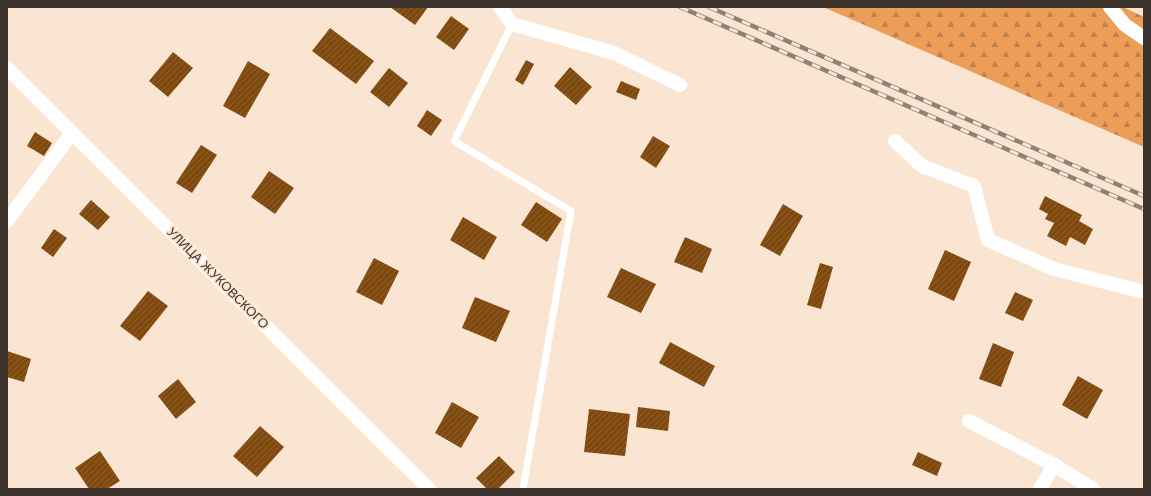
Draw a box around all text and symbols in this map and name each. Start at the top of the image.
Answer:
street label: УЛИЦА ЖУКОВСКОГО [164,224,272,332]

